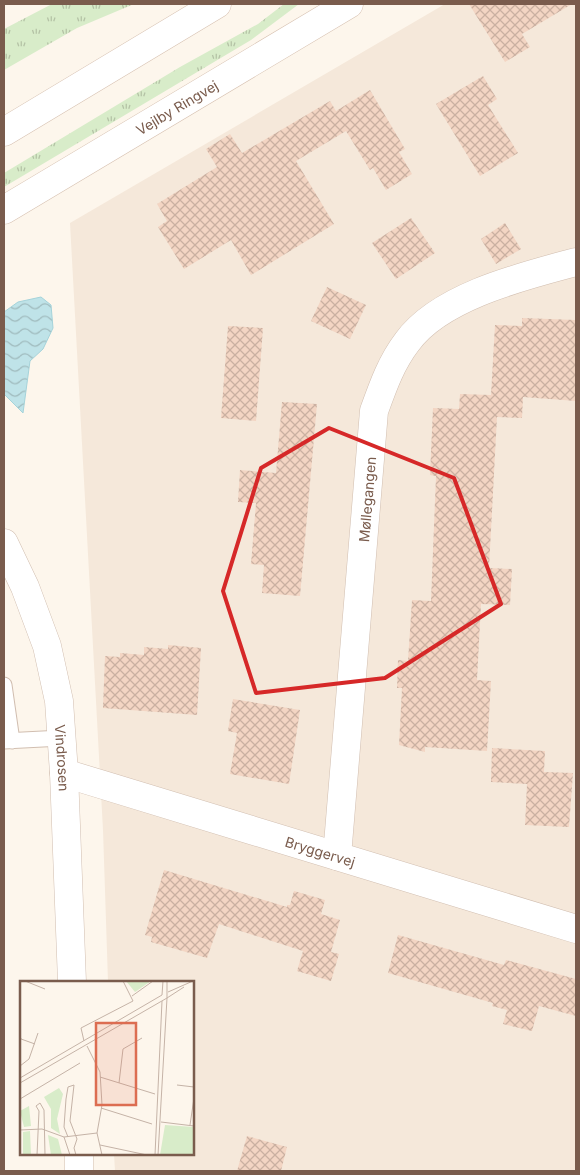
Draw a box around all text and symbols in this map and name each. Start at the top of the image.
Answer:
street label: Vejlby Ringvej [133,76,221,138]
street label: Møllegangen [355,456,379,543]
street label: Vindrosen [52,724,73,792]
street label: Bryggervej [283,832,357,870]
inset map [20,981,194,1155]

